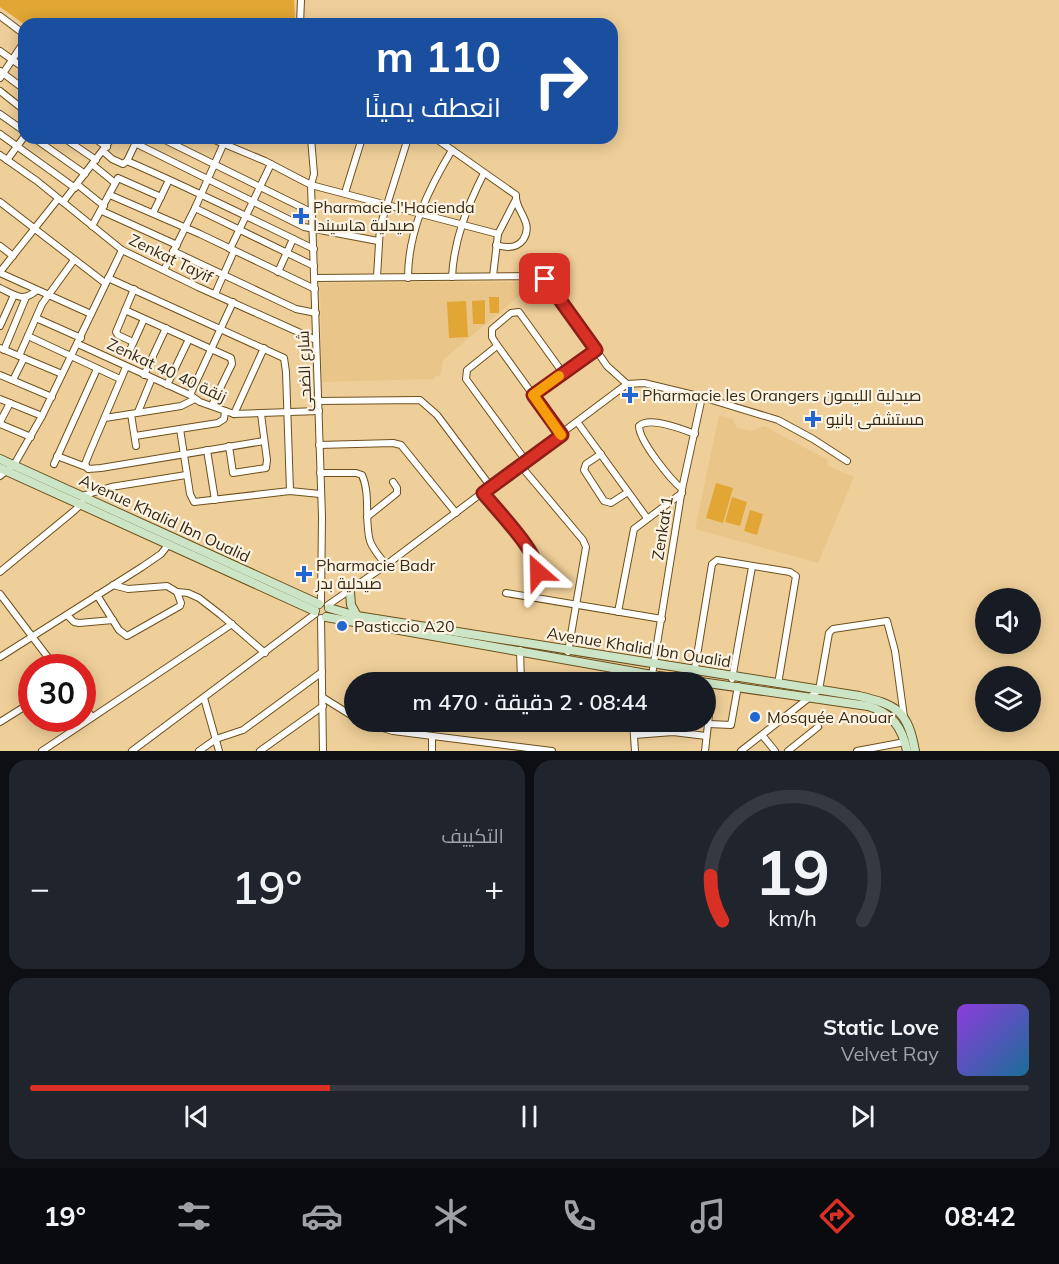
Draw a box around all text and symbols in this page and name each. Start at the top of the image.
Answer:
text: 110 m [376,30,501,83]
icon: right [522,42,600,120]
text: انعطف يمينًا [364,90,501,124]
place label: Pharmacie l'Hacienda صيدلية هاسيندا [313,197,475,235]
marker: Pharmacie l'Hacienda صيدلية هاسيندا [294,209,308,223]
street label: Zenkat Tayif [126,229,217,287]
pin [519,253,570,304]
icon: arrive [528,262,561,295]
street label: شارع الضحى [293,330,317,412]
street label: Zenkat 40 زنقة 40 [104,334,230,406]
place label: Pharmacie les Orangers صيدلية الليمون [642,385,921,406]
marker: Pharmacie les Orangers صيدلية الليمون [623,388,637,402]
place label: مستشفى بانيو [826,409,924,430]
marker: مستشفى بانيو [804,410,822,428]
street label: Avenue Khalid Ibn Oualid [76,470,254,566]
street label: Zenkat 1 [647,495,677,561]
position arrow [506,540,570,604]
place label: Pharmacie Badr صيدلية بدر [315,555,436,593]
marker: Pharmacie Badr صيدلية بدر [297,567,311,581]
map controls [975,588,1041,732]
button: sound [975,588,1041,654]
place label: Pasticcio A20 [354,616,455,636]
marker: Pasticcio A20 [335,619,349,633]
street label: Avenue Khalid Ibn Oualid [546,623,732,671]
speed limit sign: 30 [18,654,96,732]
button: layers [975,666,1041,732]
text: 08:44 · 2 دقيقة · 470 m [413,688,647,716]
place label: Mosquée Anouar [767,707,893,727]
marker: Mosquée Anouar [748,710,762,724]
text: التكييف [441,823,504,848]
text: 19 [755,832,829,911]
text: 19° [232,859,302,915]
text: − [30,867,50,908]
text: + [484,867,504,908]
text: km/h [768,905,816,932]
text: Static Love [823,1013,939,1041]
text: Velvet Ray [841,1041,939,1066]
icon: previous [180,1100,213,1133]
icon: pause [513,1100,546,1133]
icon: next [846,1100,879,1133]
icon: filters [173,1195,215,1237]
icon: car [301,1195,343,1237]
icon: climate [430,1195,472,1237]
icon: phone [558,1195,600,1237]
icon: music [687,1195,729,1237]
icon: directions [816,1195,858,1237]
text: 19° [43,1199,86,1233]
text: 08:42 [944,1199,1016,1233]

